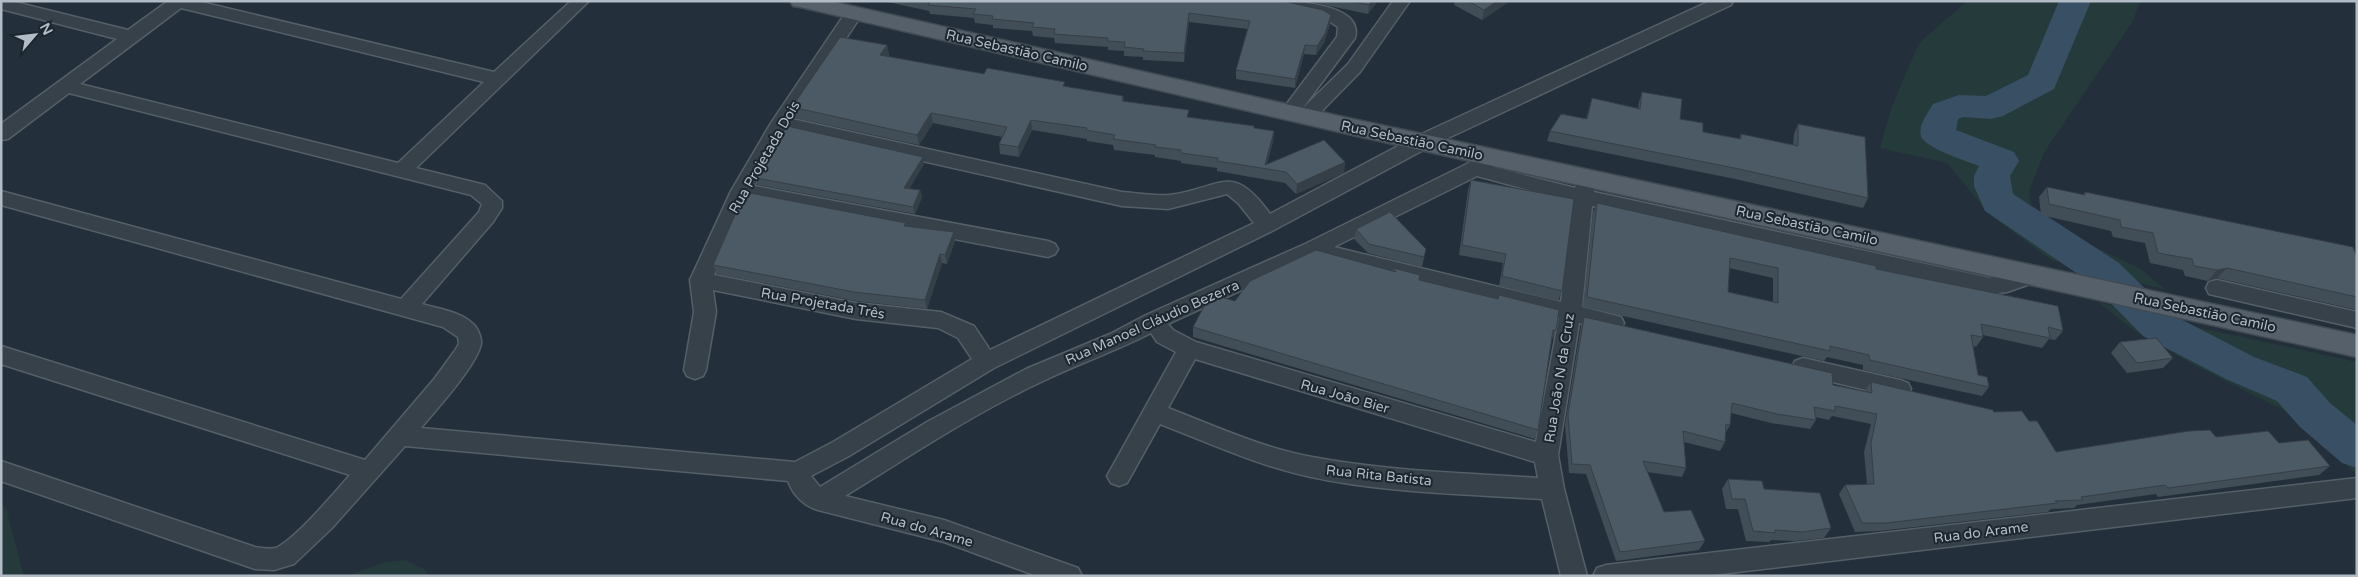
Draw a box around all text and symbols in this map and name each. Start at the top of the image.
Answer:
north arrow [10,10,60,60]
text: N [36,20,56,38]
street label: Rua Sebastião Camilo [944,26,1089,75]
street label: Rua Projetada Dois [725,98,804,216]
street label: Rua Sebastião Camilo [1339,117,1484,164]
street label: Rua Sebastião Camilo [1734,202,1879,249]
street label: Rua Manoel Cláudio Bezerra [1063,276,1242,369]
street label: Rua Projetada Três [760,284,886,323]
street label: Rua Sebastião Camilo [2132,289,2277,336]
street label: Rua João N da Cruz [1541,312,1578,444]
street label: Rua João Bier [1299,376,1392,417]
street label: Rua Rita Batista [1325,461,1433,490]
street label: Rua do Arame [879,508,975,551]
street label: Rua do Arame [1933,518,2029,547]

